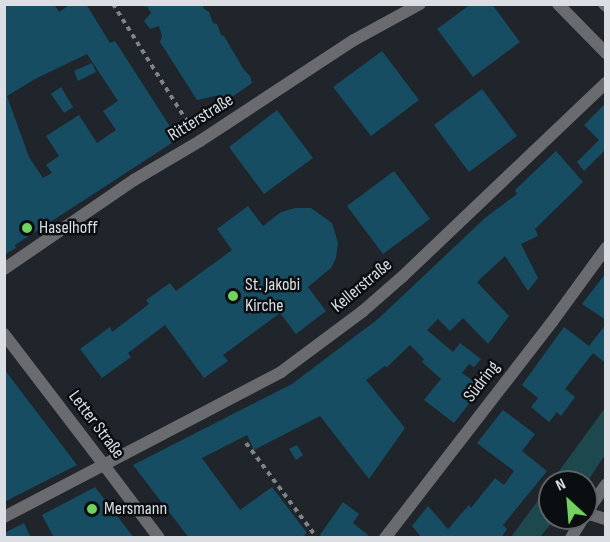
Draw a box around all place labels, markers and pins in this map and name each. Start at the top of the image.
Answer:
place label: Haselhoff [39,217,98,239]
marker: Haselhoff [20,221,34,235]
place label: St. Jakobi Kirche [245,275,300,318]
marker: St. Jakobi Kirche [226,289,240,303]
place label: Mersmann [104,498,167,520]
marker: Mersmann [85,502,99,516]

